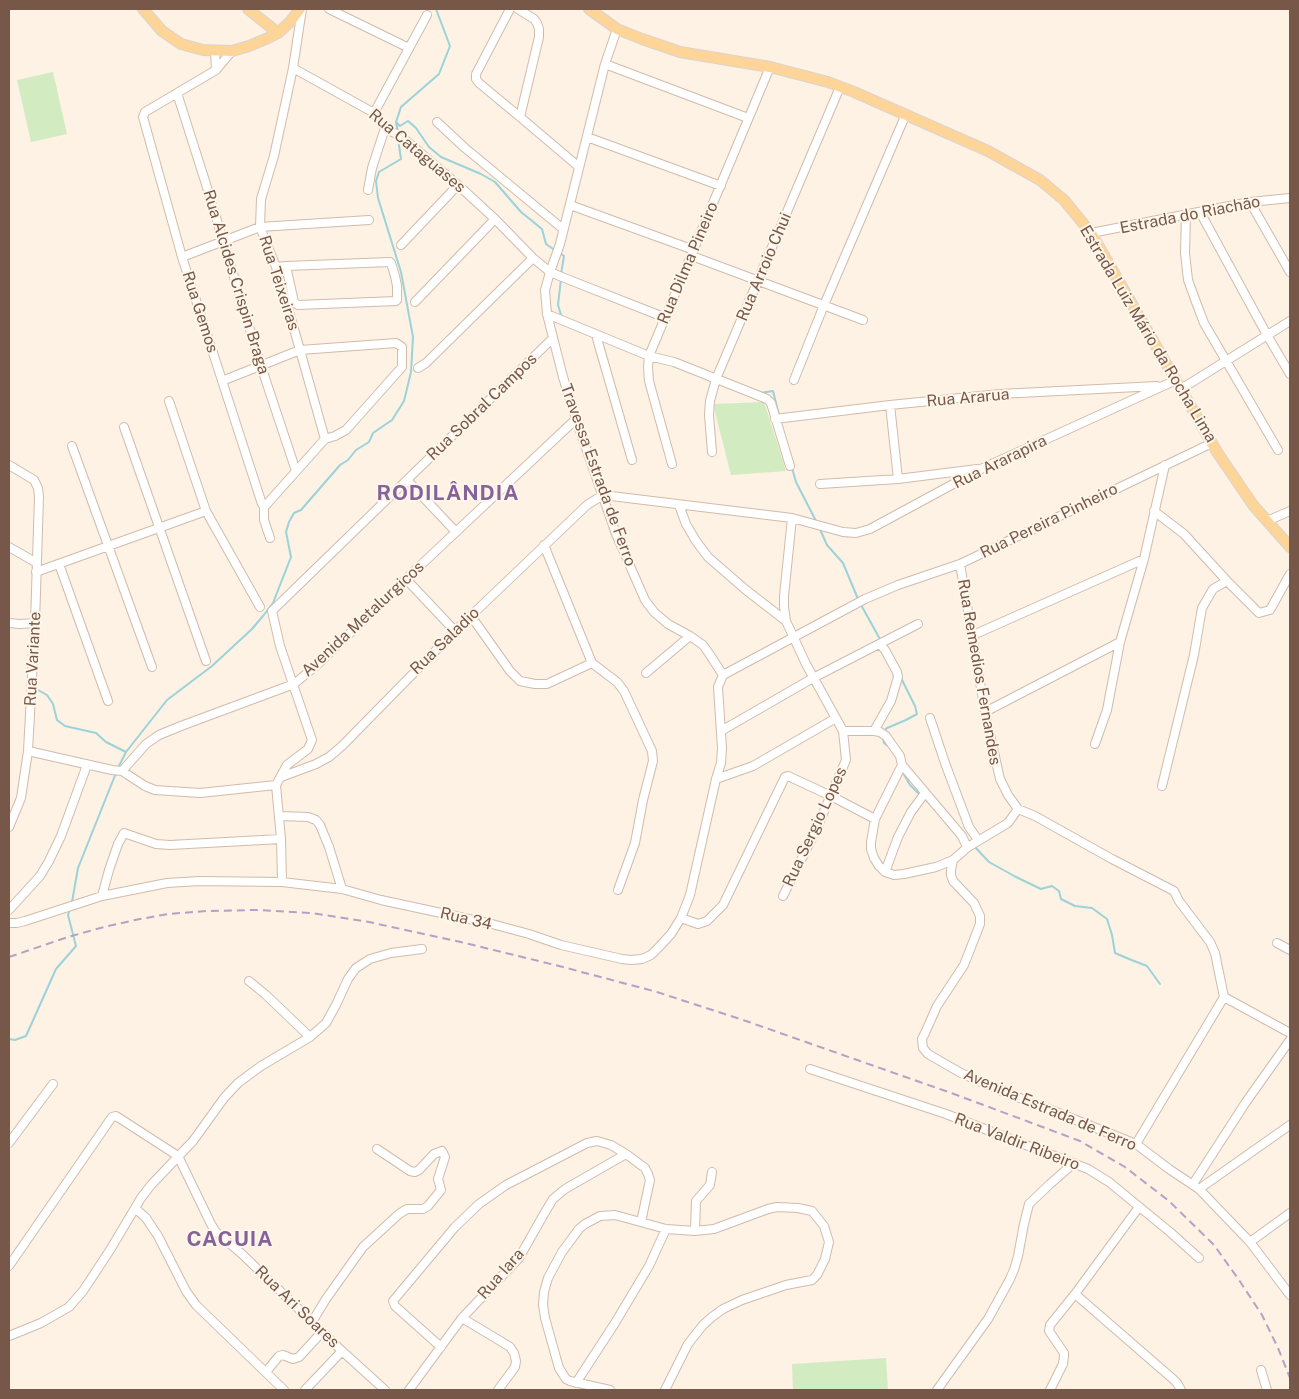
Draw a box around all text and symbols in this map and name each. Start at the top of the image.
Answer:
street label: Rua Cataguases [365,105,469,197]
street label: Rua Alcides Crispin Braga [199,188,273,376]
street label: Estrada do Riachão [1118,192,1262,238]
street label: Rua Dilma Pineiro [654,199,722,327]
street label: Rua Arroio Chui [733,210,795,324]
street label: Estrada Luiz Mário da Rocha Lima [1075,222,1221,446]
street label: Rua Teixeiras [255,233,303,333]
street label: Rua Gemos [178,269,222,355]
street label: Rua Sobral Campos [423,349,541,465]
street label: Travessa Estrada de Ferro [556,381,640,569]
street label: Rua Ararua [926,385,1010,411]
street label: Rua Ararapira [950,431,1050,493]
street label: Rua Pereira Pinheiro [977,479,1121,563]
district label: RODILÂNDIA [375,481,521,507]
street label: Avenida Metalurgicos [298,557,428,681]
street label: Rua Remedios Fernandes [953,578,1005,766]
street label: Rua Saladio [406,603,484,679]
street label: Rua Variante [21,611,45,707]
street label: Rua Sergio Lopes [779,764,851,890]
street label: Rua 34 [438,904,494,934]
street label: Avenida Estrada de Ferro [961,1065,1139,1155]
street label: Rua Valdir Ribeiro [952,1109,1082,1175]
district label: CACUIA [186,1227,274,1253]
street label: Rua Iara [474,1245,528,1303]
street label: Rua Ari Soares [251,1262,343,1352]

